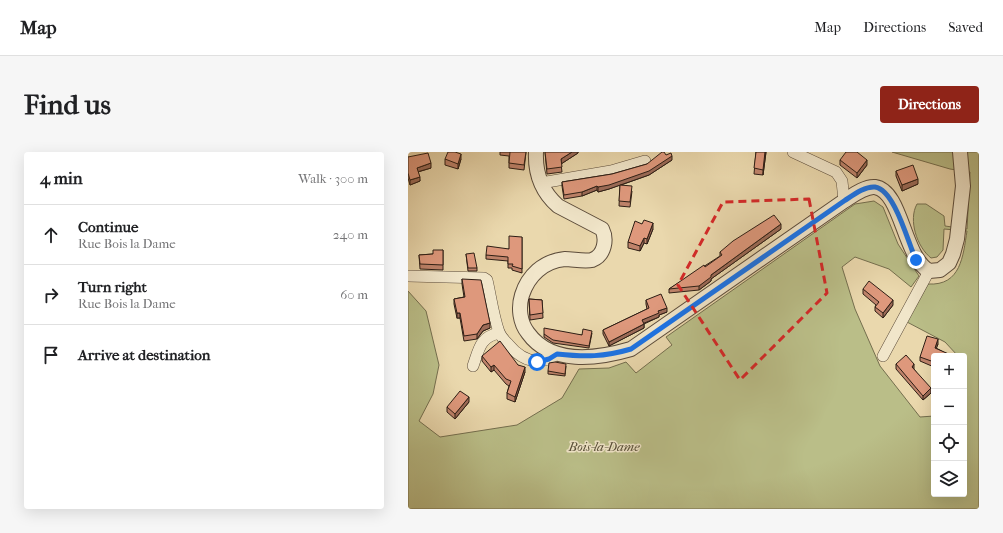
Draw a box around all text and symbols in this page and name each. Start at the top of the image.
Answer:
text: Map [20,17,56,39]
text: Map [814,19,841,36]
text: Directions [863,19,926,36]
text: Saved [948,19,983,36]
button: Directions [880,86,979,123]
text: Find us [24,88,111,121]
text: 4 min [40,168,83,188]
text: Walk · 300 m [298,171,368,186]
text: Continue [78,218,138,236]
icon: ahead [40,224,62,246]
text: 240 m [333,227,368,242]
text: Rue Bois la Dame [78,236,176,251]
route end [907,251,925,269]
text: Turn right [78,278,147,296]
icon: right [40,284,62,306]
text: 60 m [340,287,368,302]
text: Rue Bois la Dame [78,296,176,311]
icon: arrive [40,344,62,366]
text: Arrive at destination [78,346,210,364]
route start [528,353,546,371]
map controls [931,353,967,497]
button: + [931,353,967,389]
button: − [931,389,967,425]
button: locate [931,425,967,461]
park label: Bois-la-Dame [568,439,640,454]
button: layers [931,461,967,497]

